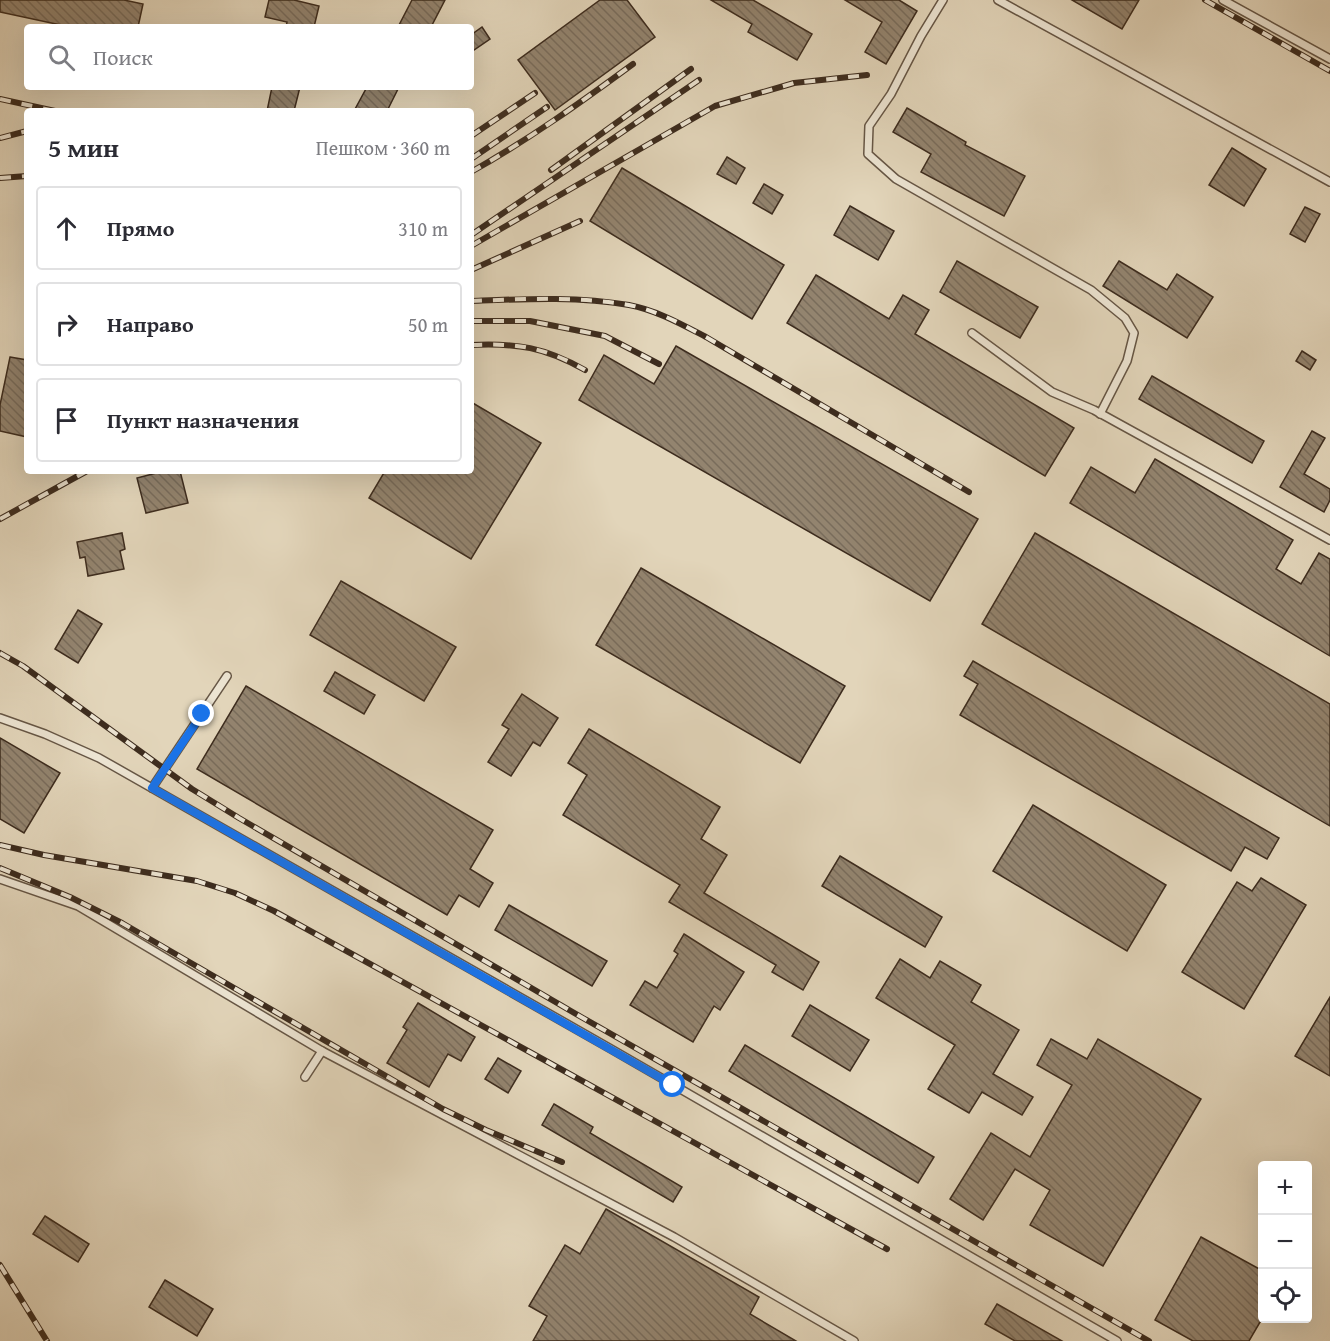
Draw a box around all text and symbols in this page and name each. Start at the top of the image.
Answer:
search box [24,24,474,90]
icon: search [45,41,78,74]
text: Поиск [93,41,153,73]
text: 5 мин [48,128,119,167]
text: Пешком · 360 m [316,133,450,162]
icon: ahead [50,212,83,245]
text: Прямо [107,212,174,244]
text: 310 m [398,214,448,243]
icon: right [50,308,83,341]
text: Направо [107,308,194,340]
text: 50 m [408,310,448,339]
icon: arrive [50,404,83,437]
text: Пункт назначения [107,404,299,436]
route end [188,700,214,726]
route start [659,1071,685,1097]
map controls [1258,1161,1312,1323]
button: + [1258,1161,1312,1215]
button: − [1258,1215,1312,1269]
button: locate [1258,1269,1312,1323]

